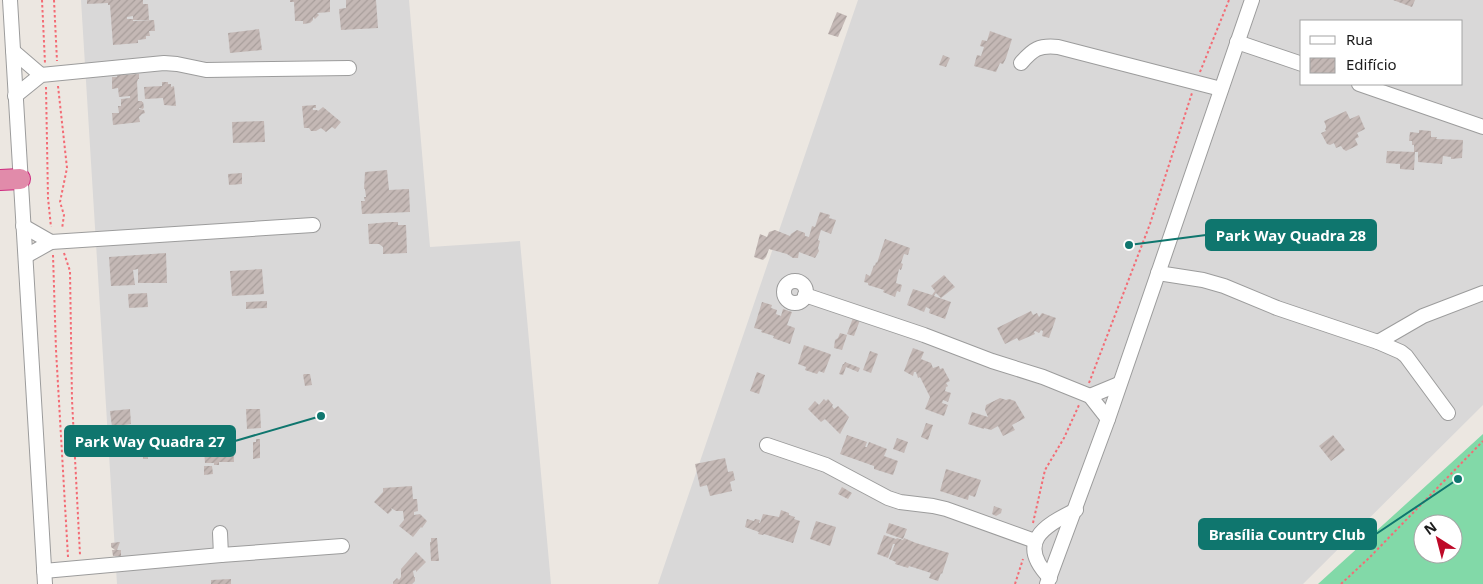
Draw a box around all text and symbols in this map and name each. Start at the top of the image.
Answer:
legend [1300,20,1463,85]
text: Rua [1346,29,1373,49]
text: Edifício [1346,54,1397,74]
callout: Park Way Quadra 28 [1206,220,1376,250]
text: Park Way Quadra 28 [1216,225,1367,245]
callout: Park Way Quadra 27 [65,426,235,456]
text: Park Way Quadra 27 [75,431,226,451]
north arrow [1413,514,1463,564]
text: N [1420,517,1440,539]
callout: Brasília Country Club [1199,519,1376,549]
text: Brasília Country Club [1209,524,1365,544]

